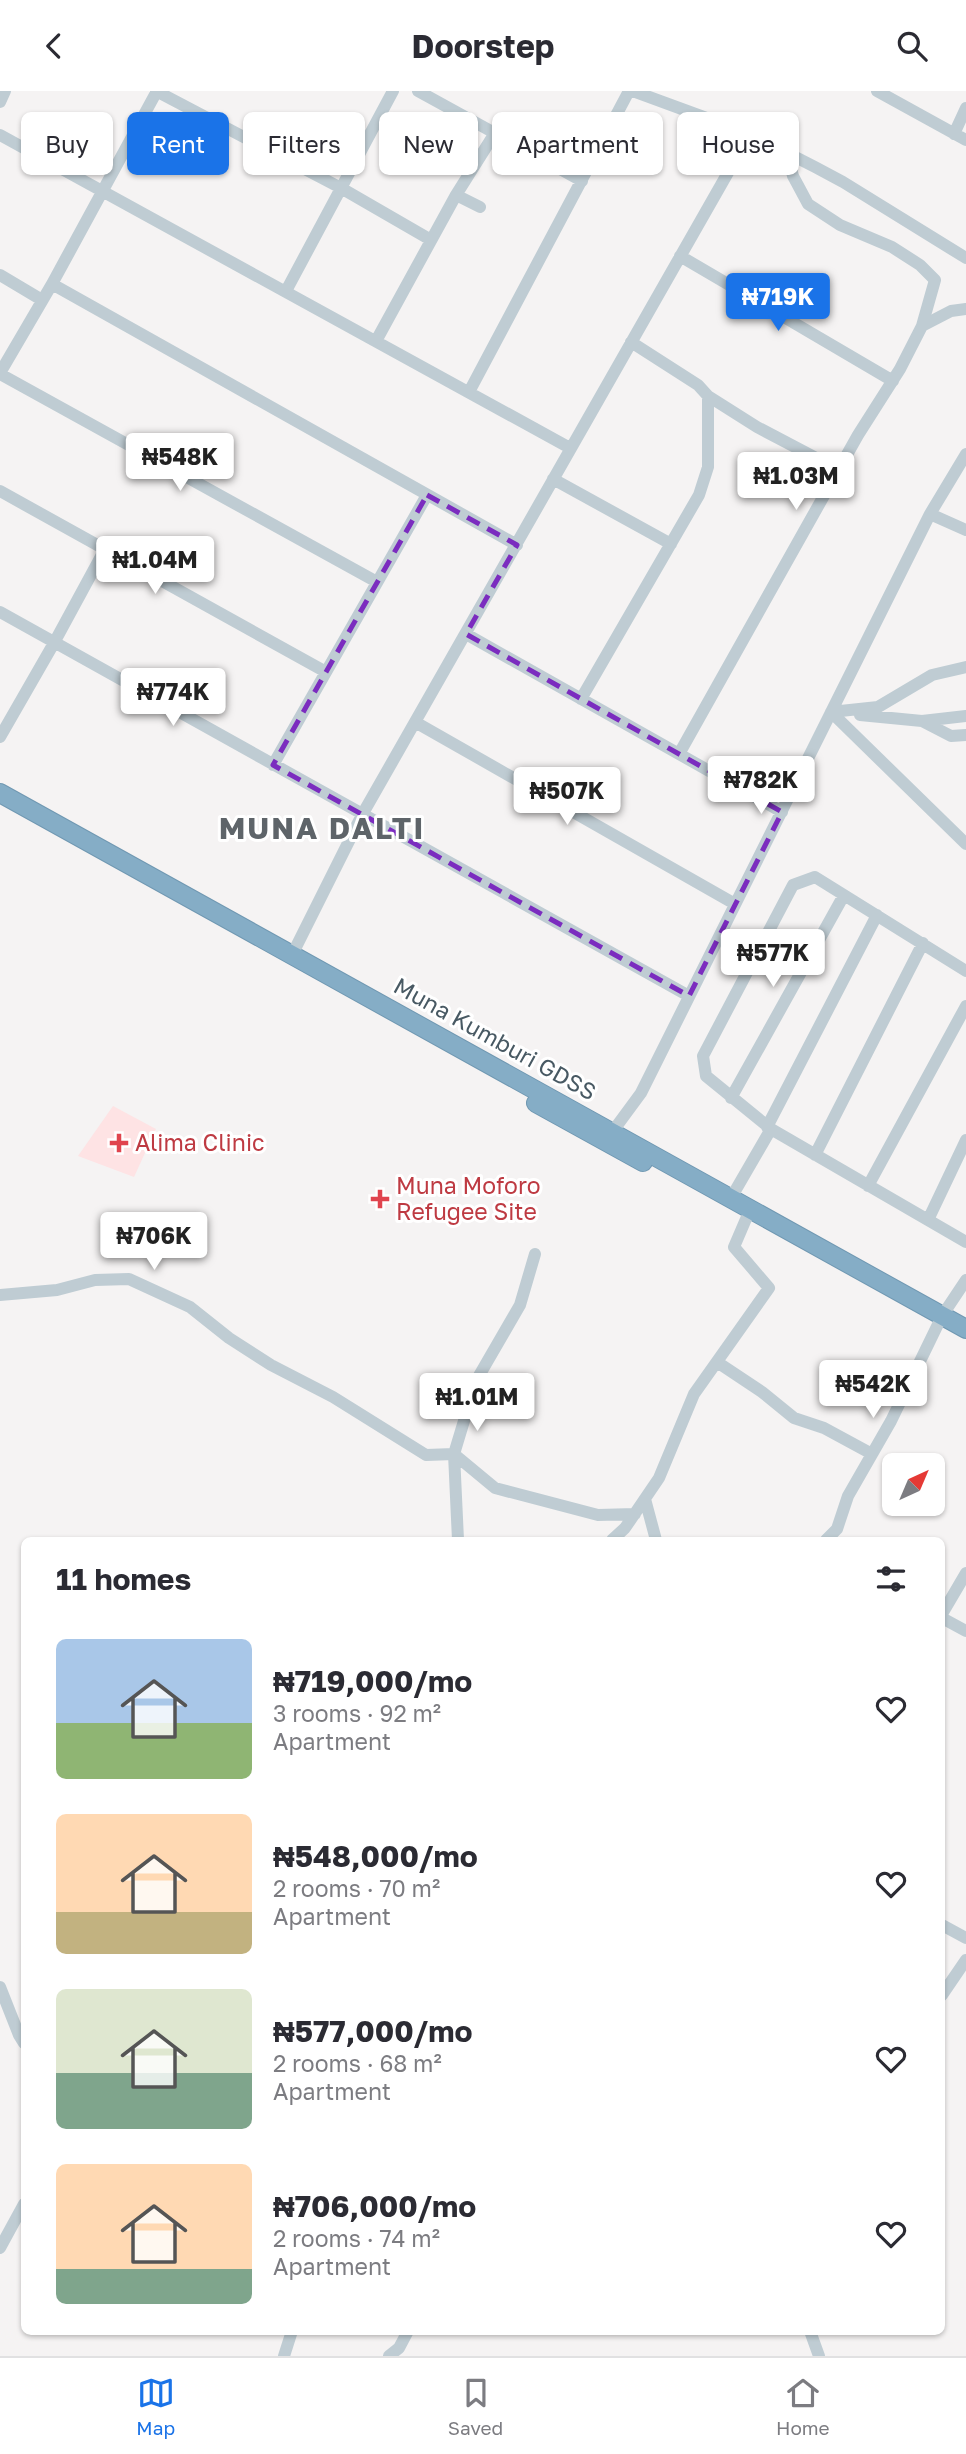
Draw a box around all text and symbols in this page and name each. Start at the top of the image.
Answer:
icon: back [35,27,73,65]
text: Doorstep [412,27,554,65]
icon: search [893,27,931,65]
chip: Buy [21,112,113,175]
chip: Rent [127,112,229,175]
chip: Filters [243,112,365,175]
chip: New [379,112,478,175]
chip: Apartment [492,112,663,175]
chip: House [677,112,799,175]
pin: ₦719K [729,273,827,333]
text: ₦719K [742,282,814,310]
pin: ₦548K [131,433,229,493]
text: ₦548K [142,442,218,470]
pin: ₦1.03M [739,453,853,512]
text: ₦1.03M [753,461,839,489]
pin: ₦1.04M [98,537,212,596]
text: ₦1.04M [112,545,198,573]
pin: ₦774K [124,669,222,728]
text: ₦774K [137,677,209,705]
pin: ₦782K [712,757,810,816]
text: ₦782K [724,765,798,793]
pin: ₦507K [518,767,616,827]
text: ₦507K [530,776,604,804]
district label: MUNA DALTI [219,810,425,846]
pin: ₦577K [724,929,822,989]
text: ₦577K [737,938,809,966]
street label: Muna Kumburi GDSS [389,971,602,1105]
place label: Alima Clinic [135,1128,265,1156]
marker: Alima Clinic [109,1133,129,1153]
place label: Muna Moforo Refugee Site [396,1171,540,1225]
marker: Muna Moforo Refugee Site [370,1189,390,1209]
pin: ₦706K [105,1213,203,1272]
text: ₦706K [116,1221,192,1249]
pin: ₦542K [824,1361,922,1420]
text: ₦542K [835,1369,911,1397]
pin: ₦1.01M [420,1373,534,1433]
text: ₦1.01M [435,1382,519,1410]
north arrow [882,1453,945,1515]
map controls [882,1453,945,1516]
icon: filters [872,1560,910,1598]
text: 11 homes [56,1561,191,1597]
text: ₦719,000/mo [273,1663,472,1699]
icon: home [112,1667,196,1751]
icon: heart [872,1690,910,1728]
text: 3 rooms · 92 m² [273,1699,441,1727]
text: Apartment [273,1727,391,1755]
text: ₦548,000/mo [273,1838,478,1874]
icon: home [112,1842,196,1926]
icon: heart [872,1865,910,1903]
text: 2 rooms · 70 m² [273,1874,440,1902]
text: Apartment [273,1902,391,1930]
text: ₦577,000/mo [273,2013,472,2049]
icon: home [112,2017,196,2101]
icon: heart [872,2040,910,2078]
text: 2 rooms · 68 m² [273,2049,442,2077]
text: Apartment [273,2077,391,2105]
text: ₦706,000/mo [273,2188,476,2224]
icon: home [112,2192,196,2276]
icon: heart [872,2215,910,2253]
text: 2 rooms · 74 m² [273,2224,440,2252]
text: Apartment [273,2252,391,2280]
tab: Map [136,2374,175,2439]
tab: Saved [448,2374,503,2439]
tab: Home [776,2374,830,2439]

